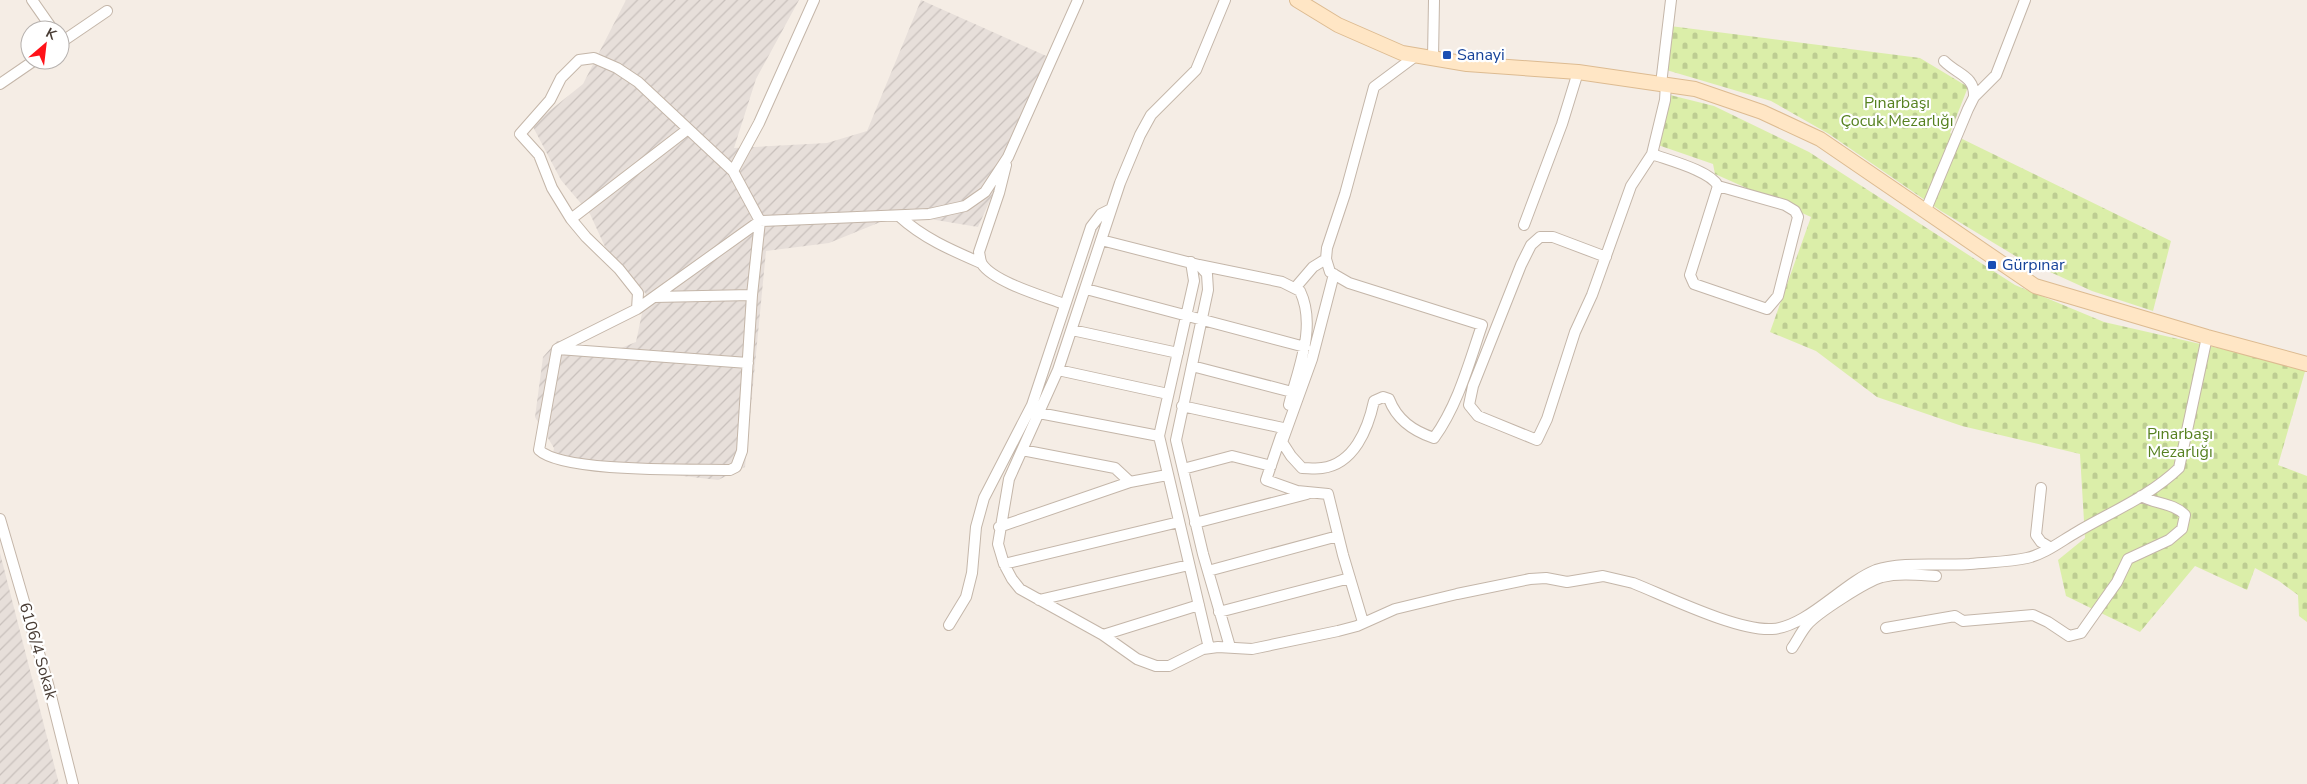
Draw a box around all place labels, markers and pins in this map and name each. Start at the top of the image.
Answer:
place label: Sanayi [1457,44,1505,66]
marker: Sanayi [1441,49,1453,61]
place label: Gürpınar [2002,254,2065,276]
marker: Gürpınar [1986,259,1998,271]

